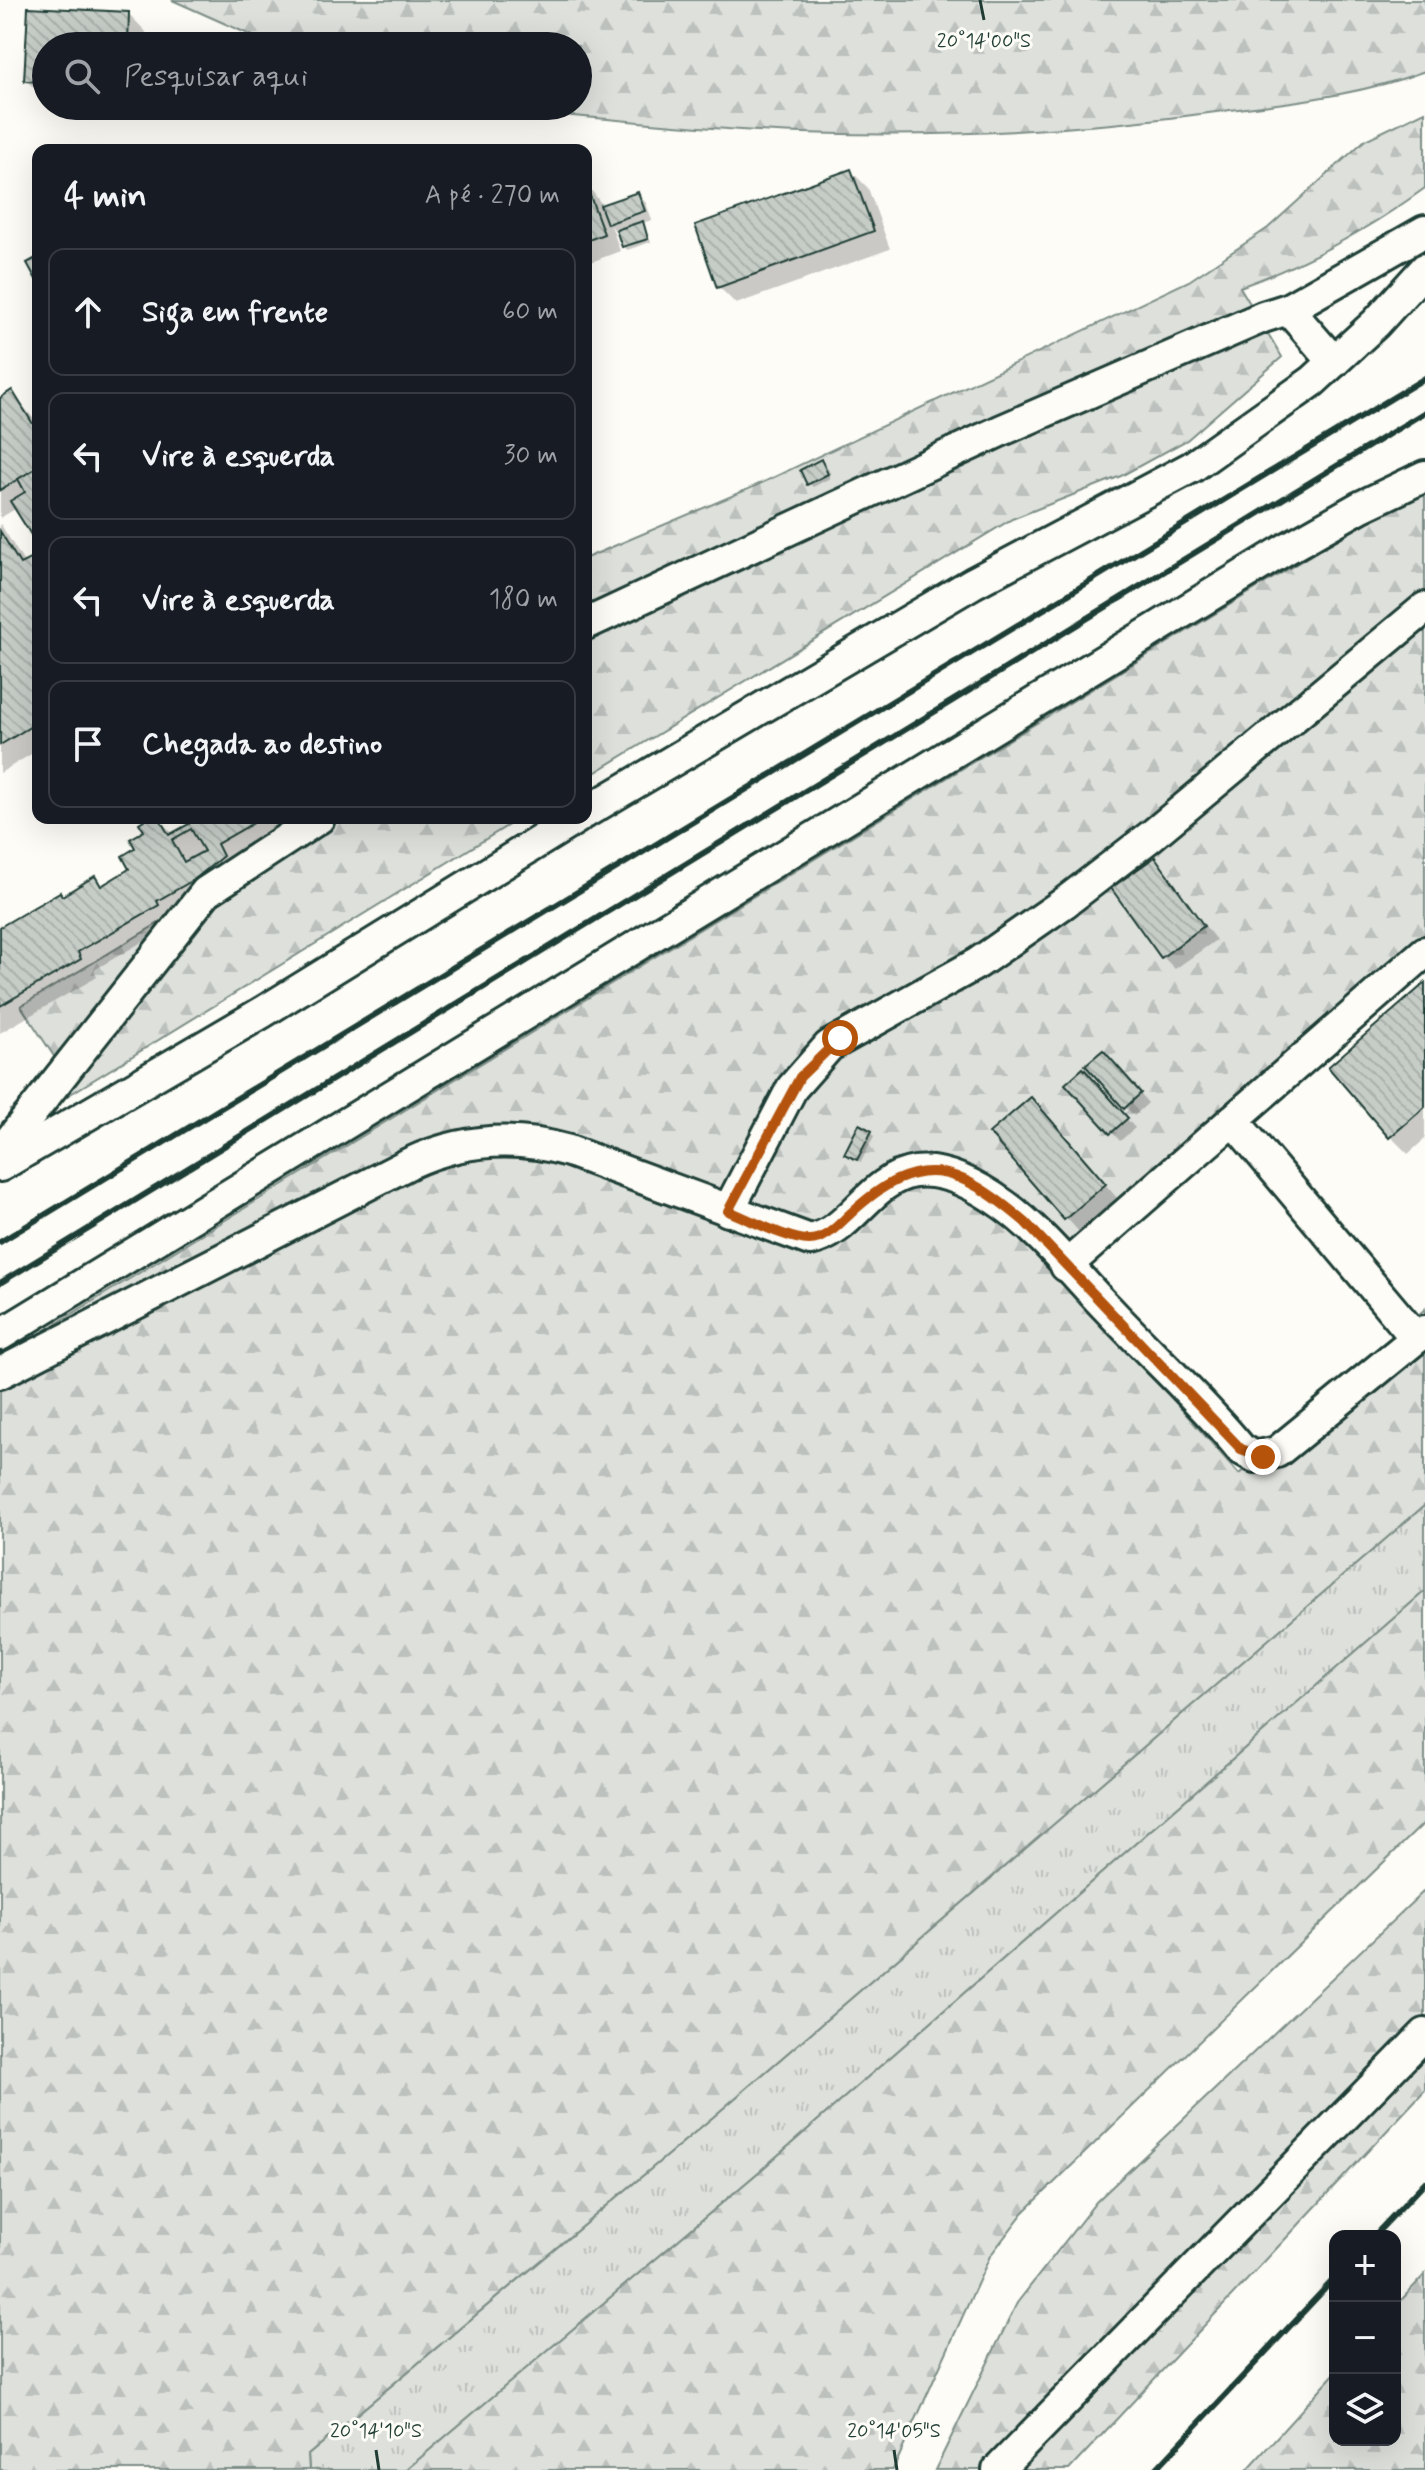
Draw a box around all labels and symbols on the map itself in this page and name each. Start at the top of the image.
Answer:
text: 20°14'00"S [937,28,1031,55]
route start [822,1020,858,1056]
route end [1245,1439,1281,1475]
text: 20°14'10"S [330,2418,422,2445]
text: 20°14'05"S [847,2418,941,2445]

